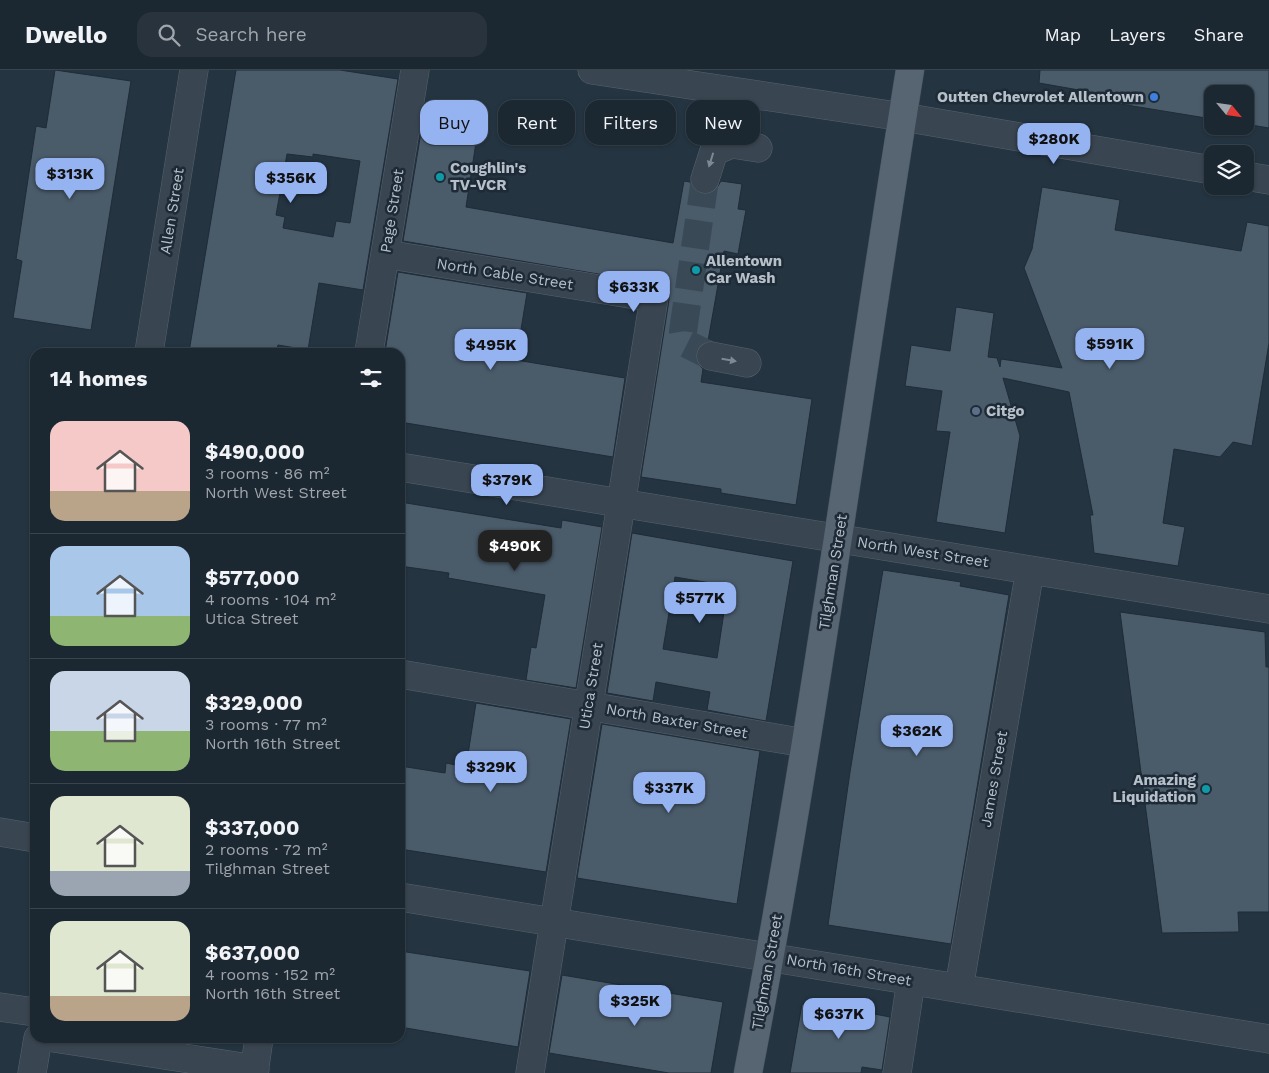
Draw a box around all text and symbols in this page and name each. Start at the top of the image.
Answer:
search box [137,12,487,57]
text: Dwello [25,21,107,49]
icon: search [155,21,183,49]
text: Search here [195,23,307,46]
text: Map [1044,24,1081,45]
text: Layers [1109,24,1166,45]
text: Share [1194,24,1244,45]
north arrow [1204,85,1254,135]
map controls [1204,85,1254,195]
place label: Outten Chevrolet Allentown [937,88,1144,106]
marker: Outten Chevrolet Allentown [1148,91,1160,103]
chip: Buy [420,100,488,145]
chip: Rent [498,100,575,145]
chip: Filters [585,100,676,145]
chip: New [686,100,760,145]
pin: $280K [1019,122,1089,165]
text: $280K [1028,129,1080,148]
button: layers [1204,145,1254,195]
one-way arrow [707,153,714,168]
pin: $313K [35,158,105,200]
place label: Coughlin's TV-VCR [450,159,526,194]
pin: $356K [256,162,326,204]
text: $313K [46,164,94,183]
street label: Allen Street [156,166,188,256]
street label: Page Street [376,167,408,254]
text: $356K [266,168,316,187]
marker: Coughlin's TV-VCR [434,171,446,183]
place label: Allentown Car Wash [706,252,782,287]
street label: North Cable Street [435,254,575,294]
marker: Allentown Car Wash [690,264,702,276]
pin: $633K [599,270,669,313]
text: $633K [609,277,659,296]
pin: $495K [456,328,526,371]
pin: $591K [1075,328,1145,370]
text: $591K [1086,334,1134,353]
text: $495K [466,335,516,354]
one-way arrow [722,356,738,364]
icon: filters [357,364,385,392]
text: 14 homes [50,366,147,391]
place label: Citgo [986,402,1025,420]
marker: Citgo [970,405,982,417]
text: $490,000 [205,439,305,464]
icon: home [90,441,150,501]
text: 3 rooms · 86 m² [205,464,330,483]
pin: $379K [472,464,542,506]
text: $379K [482,470,532,489]
text: North West Street [205,483,347,502]
street label: Tilghman Street [815,512,851,631]
pin: $490K [480,530,550,572]
street label: North West Street [856,533,991,571]
text: $490K [489,536,541,555]
text: $577,000 [205,565,300,590]
icon: home [90,566,150,626]
pin: $577K [665,582,735,624]
text: $577K [675,588,725,607]
text: 4 rooms · 104 m² [205,590,336,609]
text: Utica Street [205,609,299,628]
street label: Utica Street [575,641,607,731]
text: $329,000 [205,690,303,715]
icon: home [90,691,150,751]
street label: North Baxter Street [605,700,750,742]
pin: $362K [882,714,952,757]
text: 3 rooms · 77 m² [205,715,327,734]
text: $362K [892,721,942,740]
street label: James Street [977,729,1011,829]
text: North 16th Street [205,734,340,753]
pin: $329K [456,750,526,793]
text: $329K [466,757,516,776]
place label: Amazing Liquidation [1113,771,1197,806]
pin: $337K [634,772,704,814]
text: $337K [644,778,694,797]
marker: Amazing Liquidation [1200,783,1212,795]
text: $337,000 [205,815,300,840]
icon: home [90,816,150,876]
text: 2 rooms · 72 m² [205,840,328,859]
text: Tilghman Street [205,859,330,878]
street label: Tilghman Street [748,912,786,1031]
text: $637,000 [205,940,300,965]
icon: home [90,941,150,1001]
street label: North 16th Street [785,950,914,990]
text: 4 rooms · 152 m² [205,965,335,984]
text: North 16th Street [205,984,340,1003]
pin: $325K [600,984,670,1027]
text: $325K [610,991,660,1010]
pin: $637K [804,998,874,1040]
text: $637K [814,1004,864,1023]

